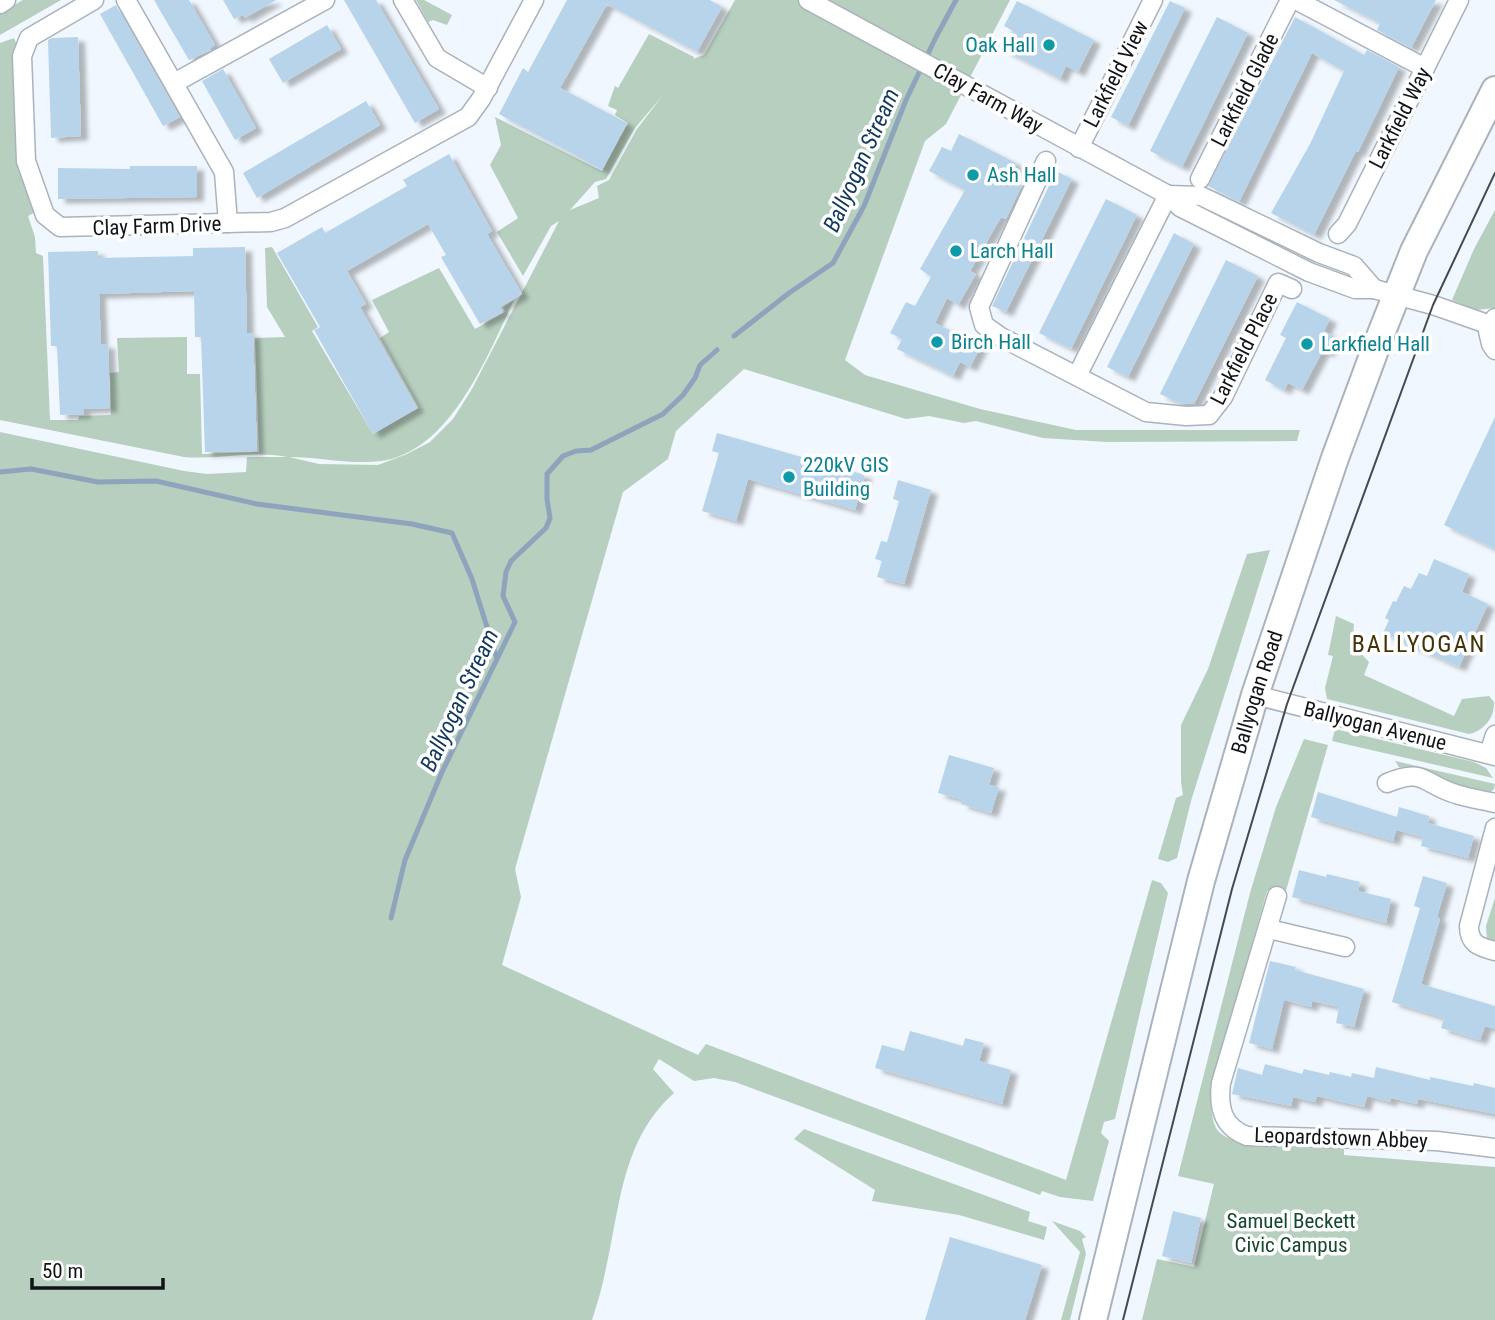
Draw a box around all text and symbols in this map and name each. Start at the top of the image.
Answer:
street label: Larkfield View [1079,16,1153,131]
street label: Larkfield Glade [1206,29,1284,151]
place label: Oak Hall [965,33,1035,57]
marker: Oak Hall [1041,37,1057,53]
street label: Clay Farm Way [929,58,1047,138]
street label: Larkfield Way [1364,63,1436,173]
water label: Ballyogan Stream [818,84,905,236]
place label: Ash Hall [987,163,1056,187]
marker: Ash Hall [965,167,981,183]
street label: Clay Farm Drive [92,212,222,240]
place label: Larch Hall [970,239,1054,263]
marker: Larch Hall [948,243,964,259]
street label: Larkfield Place [1206,289,1282,409]
place label: Birch Hall [951,330,1031,354]
place label: Larkfield Hall [1321,332,1430,356]
marker: Birch Hall [929,334,945,350]
marker: Larkfield Hall [1299,336,1315,352]
place label: 220kV GIS Building [803,453,889,501]
marker: 220kV GIS Building [781,469,797,485]
water label: Ballyogan Stream [415,625,504,776]
street label: Ballyogan Road [1227,627,1288,757]
district label: BALLYOGAN [1352,630,1486,658]
street label: Ballyogan Avenue [1301,697,1449,755]
street label: Leopardstown Abbey [1254,1123,1428,1153]
park label: Samuel Beckett Civic Campus [1227,1209,1355,1257]
scale bar [32,1246,163,1290]
text: 50 m [42,1259,83,1283]

